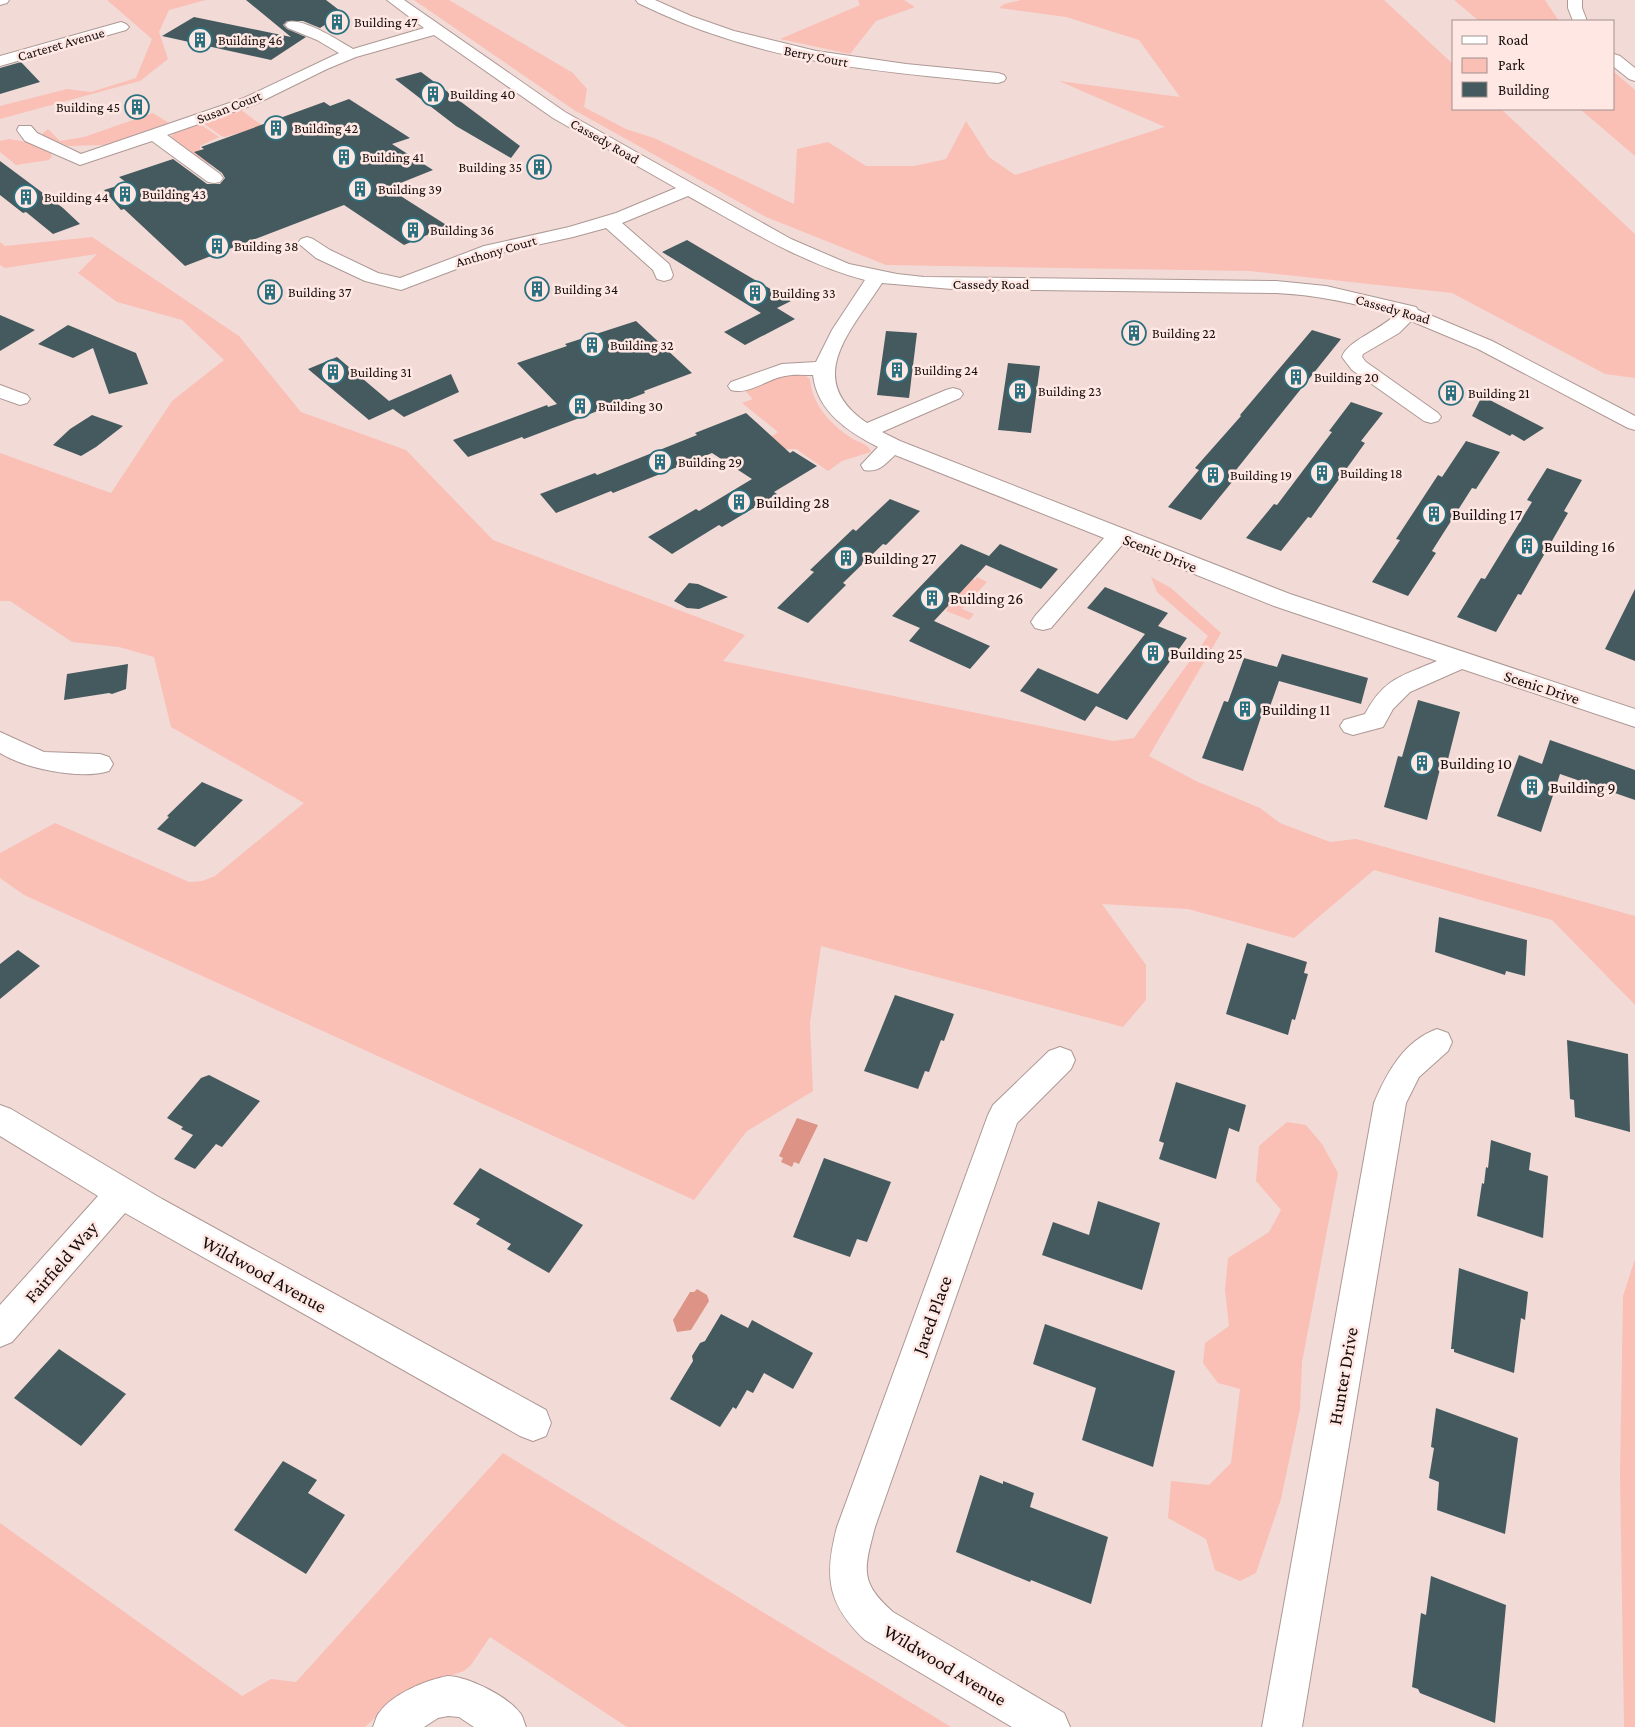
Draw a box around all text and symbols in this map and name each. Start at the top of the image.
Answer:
building icon: Building 47 [324,9,350,35]
place label: Building 47 [354,14,418,30]
legend [1452,20,1615,110]
street label: Carteret Avenue [16,24,106,64]
building icon: Building 46 [187,27,213,53]
place label: Building 46 [218,32,283,48]
text: Road [1498,32,1529,48]
street label: Berry Court [783,42,850,70]
text: Park [1498,57,1525,73]
building icon: Building 40 [420,81,446,107]
text: Building [1498,82,1549,99]
place label: Building 40 [450,86,516,102]
street label: Susan Court [194,87,264,127]
building icon: Building 45 [124,94,150,120]
place label: Building 45 [56,99,120,115]
building icon: Building 42 [263,115,289,141]
street label: Cassedy Road [568,115,643,167]
place label: Building 42 [294,120,358,136]
building icon: Building 41 [331,144,357,170]
place label: Building 41 [362,149,425,165]
building icon: Building 35 [526,154,552,180]
place label: Building 35 [458,159,522,175]
building icon: Building 39 [347,176,373,202]
building icon: Building 43 [112,181,138,207]
place label: Building 39 [378,181,442,197]
building icon: Building 44 [13,184,39,210]
place label: Building 43 [142,186,206,202]
place label: Building 44 [44,189,109,205]
building icon: Building 36 [400,217,426,243]
place label: Building 36 [430,222,494,238]
street label: Anthony Court [454,232,539,270]
building icon: Building 38 [204,233,230,259]
place label: Building 38 [234,238,299,254]
building icon: Building 34 [524,276,550,302]
street label: Cassedy Road [953,276,1030,292]
building icon: Building 37 [257,279,283,305]
building icon: Building 33 [742,280,768,306]
place label: Building 34 [554,281,618,297]
place label: Building 37 [288,284,352,300]
place label: Building 33 [772,285,836,301]
street label: Cassedy Road [1354,291,1433,327]
building icon: Building 22 [1121,320,1147,346]
place label: Building 22 [1152,325,1216,341]
building icon: Building 32 [579,332,605,358]
place label: Building 32 [610,337,674,353]
building icon: Building 24 [884,357,910,383]
building icon: Building 31 [320,359,346,385]
place label: Building 24 [914,362,978,378]
place label: Building 31 [350,364,412,380]
building icon: Building 20 [1283,364,1309,390]
place label: Building 20 [1314,369,1379,385]
building icon: Building 23 [1007,378,1033,404]
building icon: Building 21 [1438,380,1464,406]
place label: Building 23 [1038,383,1102,399]
place label: Building 21 [1468,385,1530,401]
building icon: Building 30 [567,393,593,419]
place label: Building 30 [598,398,663,414]
building icon: Building 29 [647,449,673,475]
place label: Building 29 [678,454,742,470]
building icon: Building 18 [1309,460,1335,486]
building icon: Building 19 [1200,462,1226,488]
place label: Building 18 [1340,465,1403,481]
place label: Building 19 [1230,467,1292,483]
building icon: Building 28 [726,489,752,515]
place label: Building 28 [756,494,830,512]
building icon: Building 17 [1421,501,1447,527]
place label: Building 17 [1452,506,1523,524]
street label: Scenic Drive [1121,530,1199,576]
building icon: Building 16 [1514,533,1540,559]
place label: Building 16 [1544,538,1615,556]
building icon: Building 27 [833,545,859,571]
place label: Building 27 [864,550,937,568]
building icon: Building 26 [919,585,945,611]
place label: Building 26 [950,590,1023,608]
building icon: Building 25 [1140,640,1166,666]
place label: Building 25 [1170,645,1243,663]
street label: Scenic Drive [1502,667,1582,707]
building icon: Building 11 [1232,696,1258,722]
place label: Building 11 [1262,701,1330,719]
building icon: Building 10 [1409,750,1435,776]
place label: Building 10 [1440,755,1512,773]
building icon: Building 9 [1519,774,1545,800]
place label: Building 9 [1550,779,1616,797]
street label: Fairfield Way [20,1217,102,1307]
street label: Wildwood Avenue [198,1231,330,1317]
street label: Jared Place [907,1273,956,1359]
street label: Hunter Drive [1324,1325,1362,1427]
street label: Wildwood Avenue [880,1620,1010,1710]

